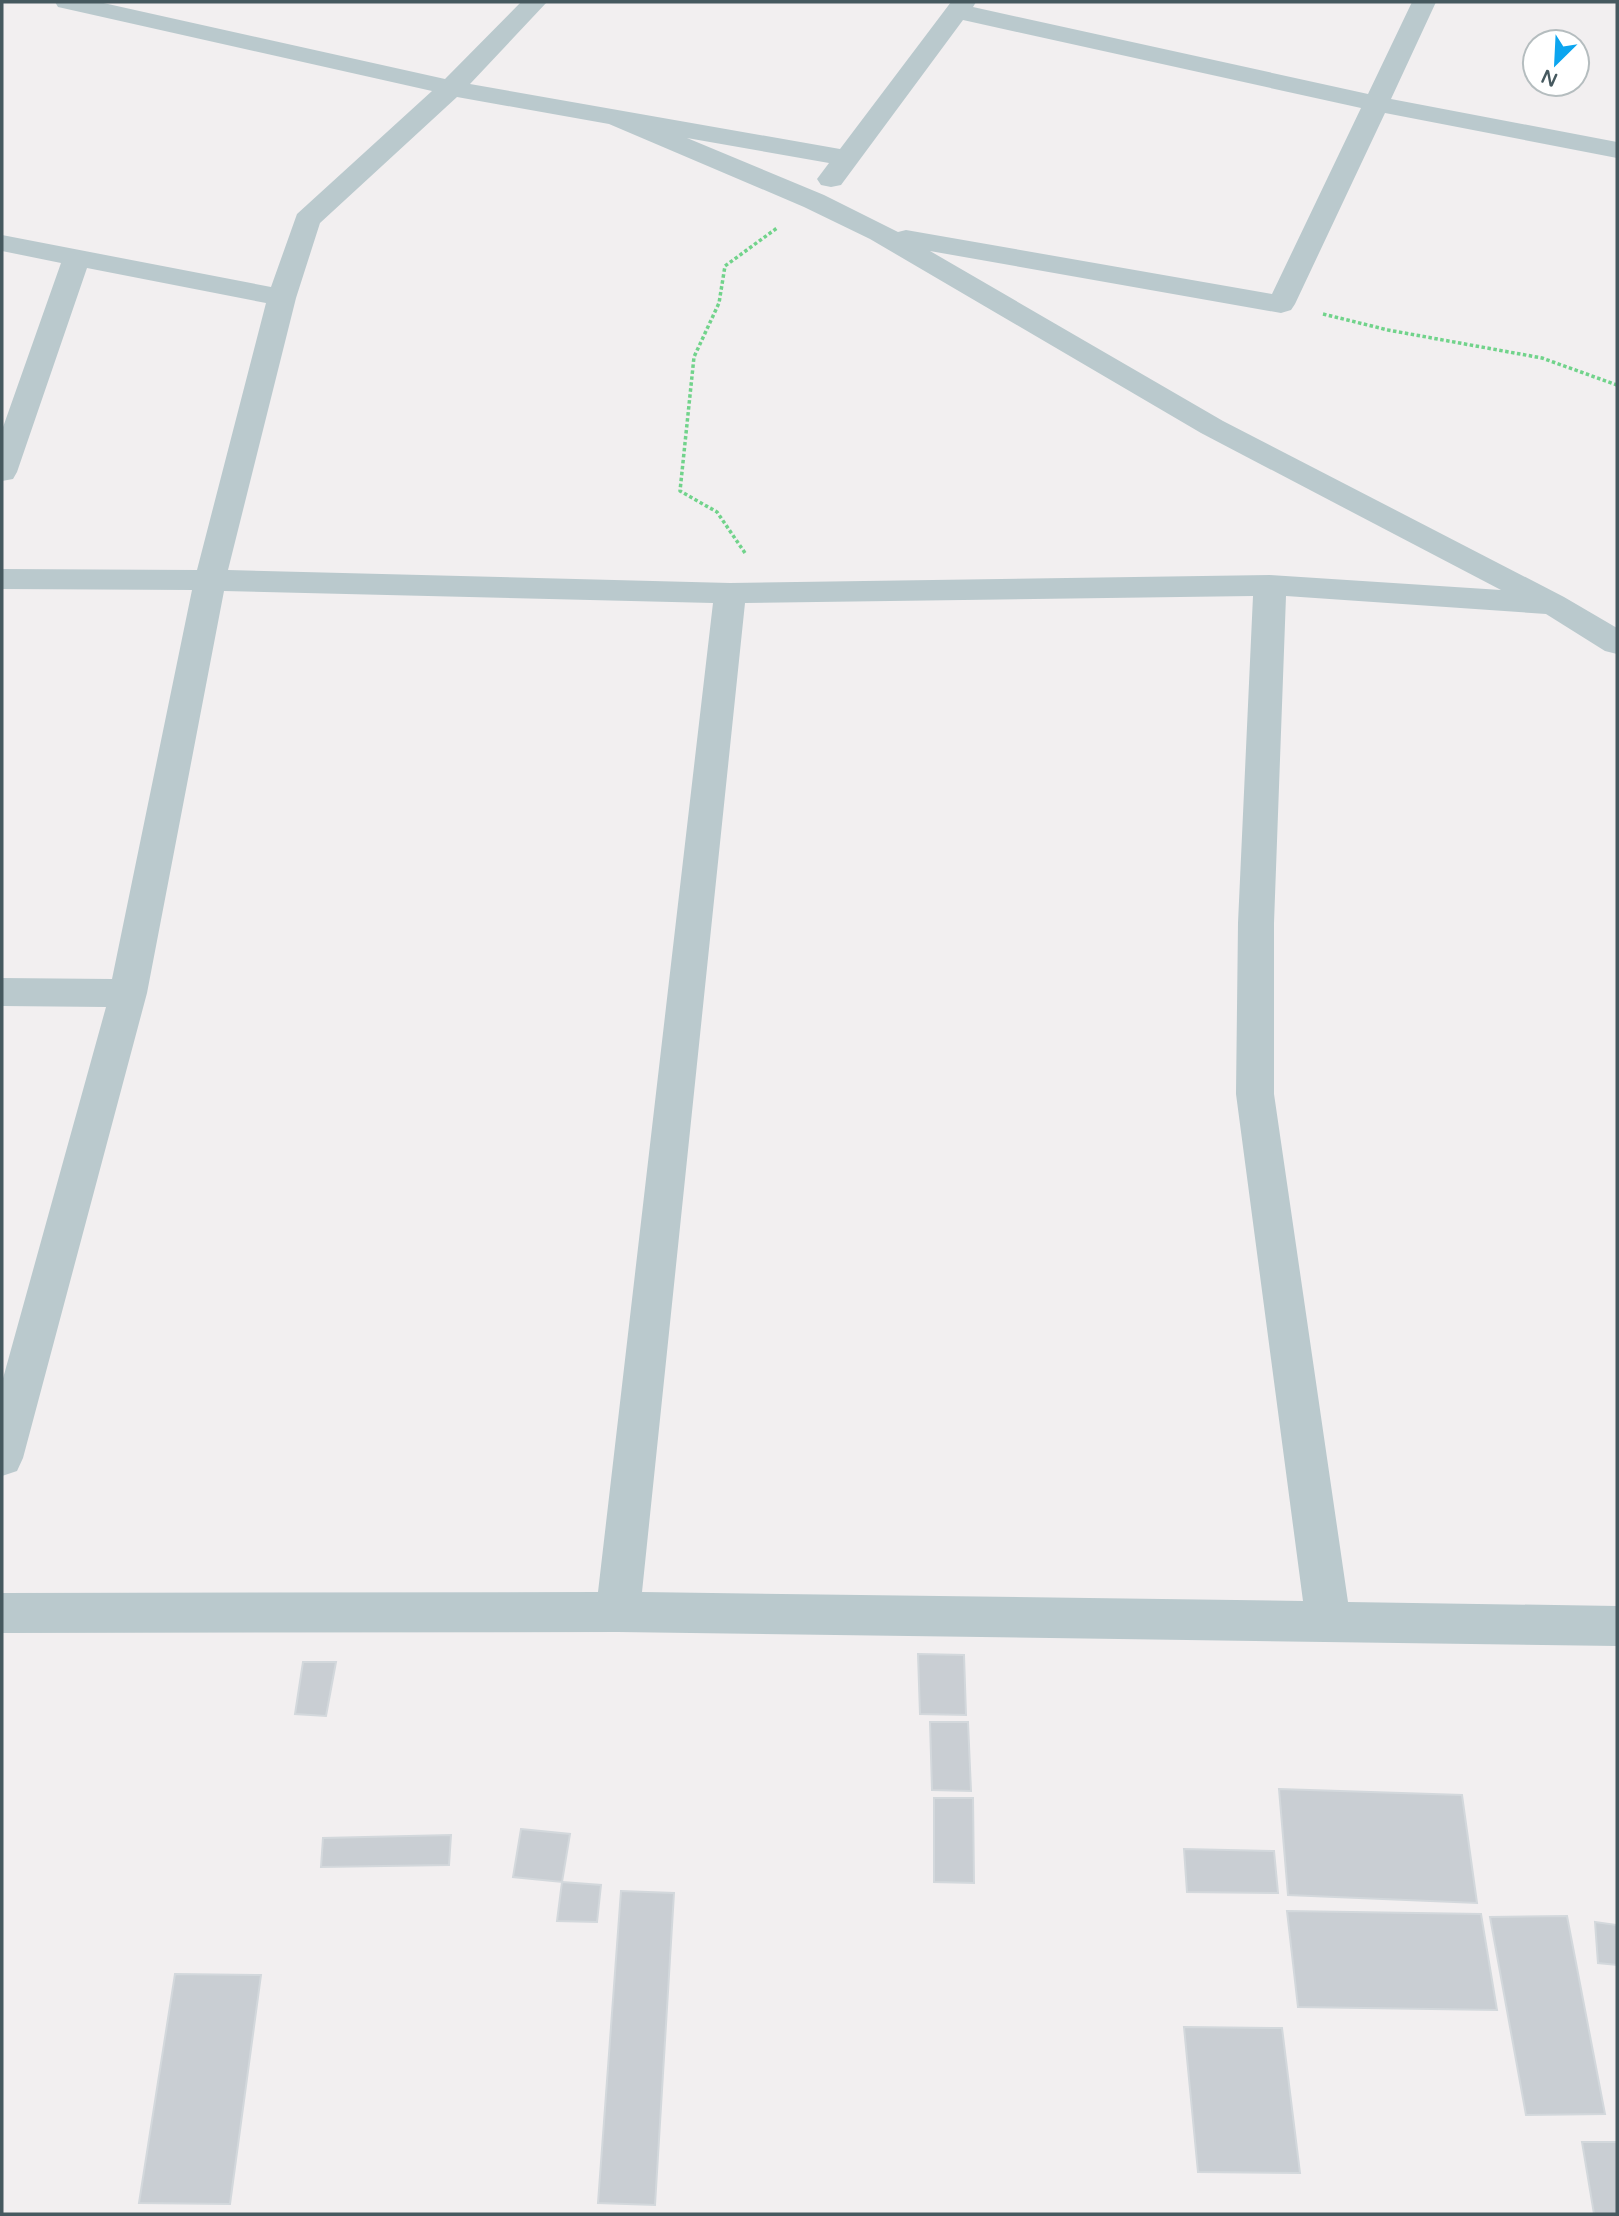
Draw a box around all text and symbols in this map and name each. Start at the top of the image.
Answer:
north arrow [1521,28,1591,98]
text: N [1538,64,1561,91]

